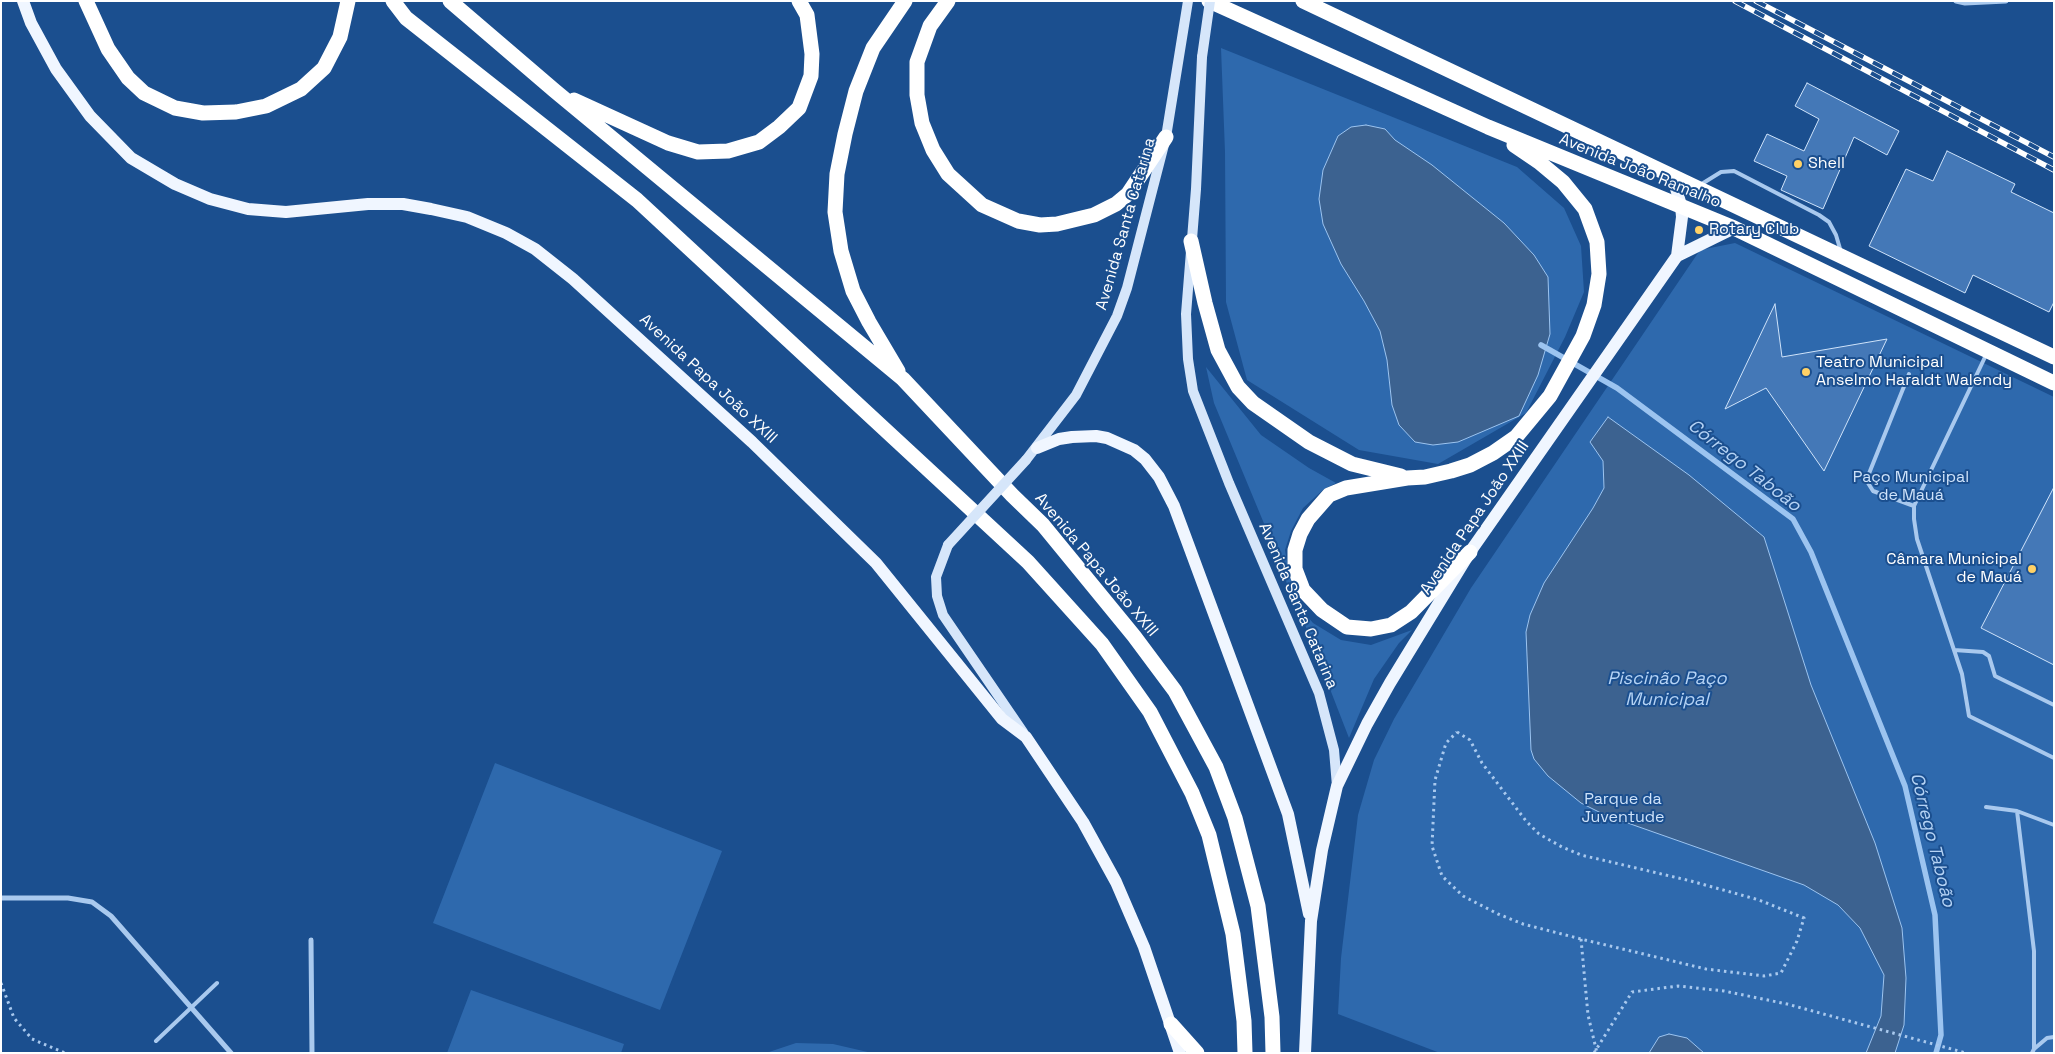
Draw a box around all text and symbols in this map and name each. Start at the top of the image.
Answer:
street label: Avenida João Ramalho [1556,130,1724,212]
street label: Avenida Santa Catarina [1092,136,1160,312]
place label: Shell [1808,154,1845,174]
marker: Shell [1792,158,1804,170]
place label: Rotary Club [1709,220,1799,240]
marker: Rotary Club [1693,224,1705,236]
street label: Avenida Papa João XXIII [635,310,781,448]
place label: Teatro Municipal Anselmo Haraldt Walendy [1816,353,2012,391]
marker: Teatro Municipal Anselmo Haraldt Walendy [1800,366,1812,378]
water label: Córrego Taboão [1683,415,1805,517]
street label: Avenida Papa João XXIII [1416,438,1534,598]
park label: Paço Municipal de Mauá [1853,468,1969,506]
street label: Avenida Papa João XXIII [1030,489,1162,641]
street label: Avenida Santa Catarina [1254,520,1342,692]
place label: Câmara Municipal de Mauá [1886,550,2022,588]
marker: Câmara Municipal de Mauá [2026,563,2038,575]
water label: Piscinão Paço Municipal [1607,668,1727,711]
water label: Córrego Taboão [1905,771,1959,909]
park label: Parque da Juventude [1581,790,1665,828]

